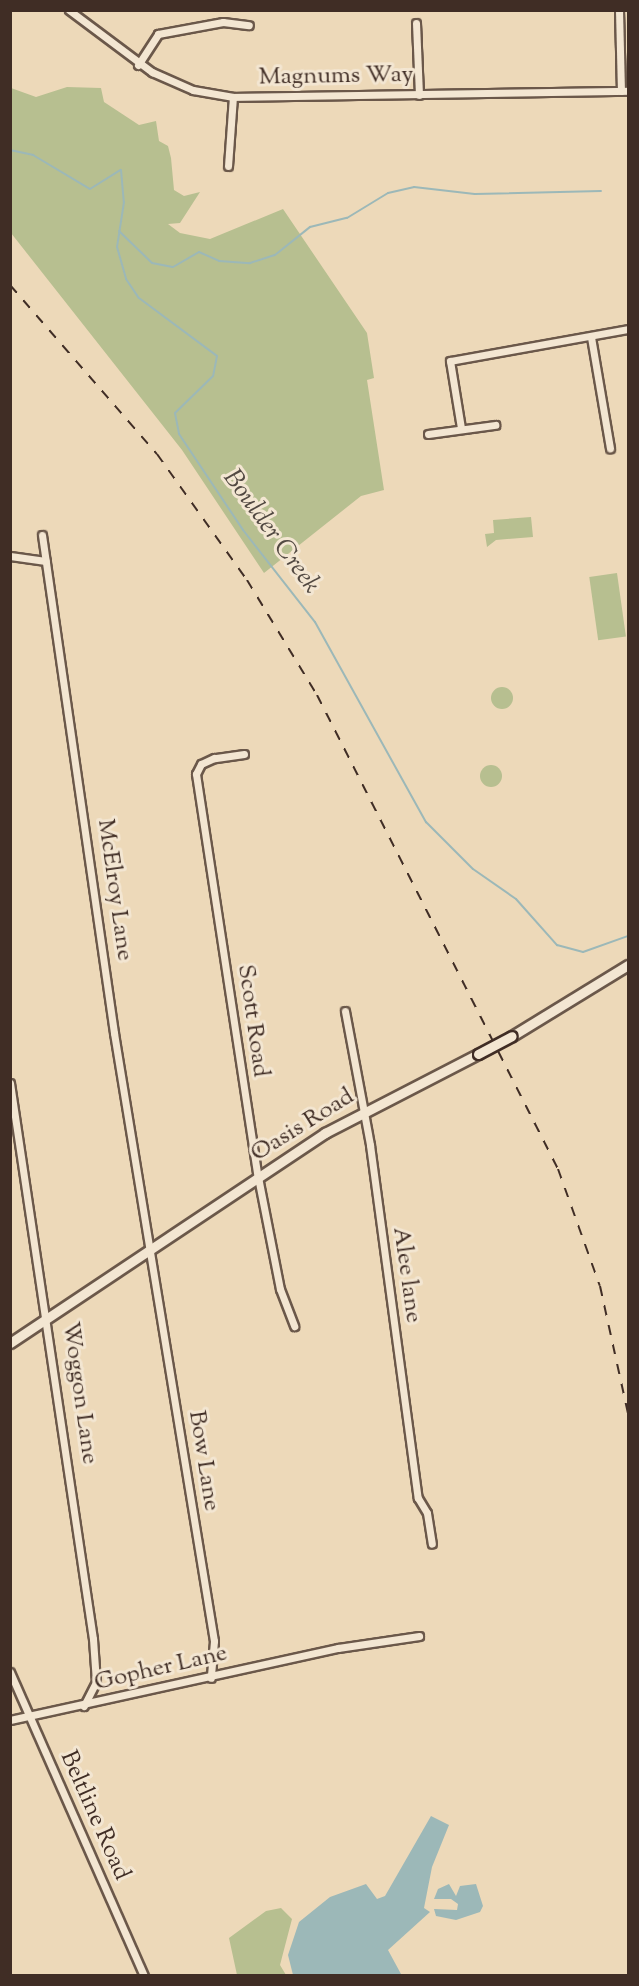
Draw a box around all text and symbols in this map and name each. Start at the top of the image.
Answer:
street label: Magnums Way [258,61,414,93]
water label: Boulder Creek [216,464,326,600]
street label: McElroy Lane [90,817,138,963]
street label: Scott Road [230,963,274,1079]
street label: Oasis Road [246,1083,360,1169]
street label: Alee lane [385,1225,427,1325]
street label: Woggon Lane [55,1320,103,1466]
street label: Bow Lane [181,1409,225,1513]
street label: Gopher Lane [92,1640,230,1698]
street label: Beltline Road [53,1747,135,1885]

